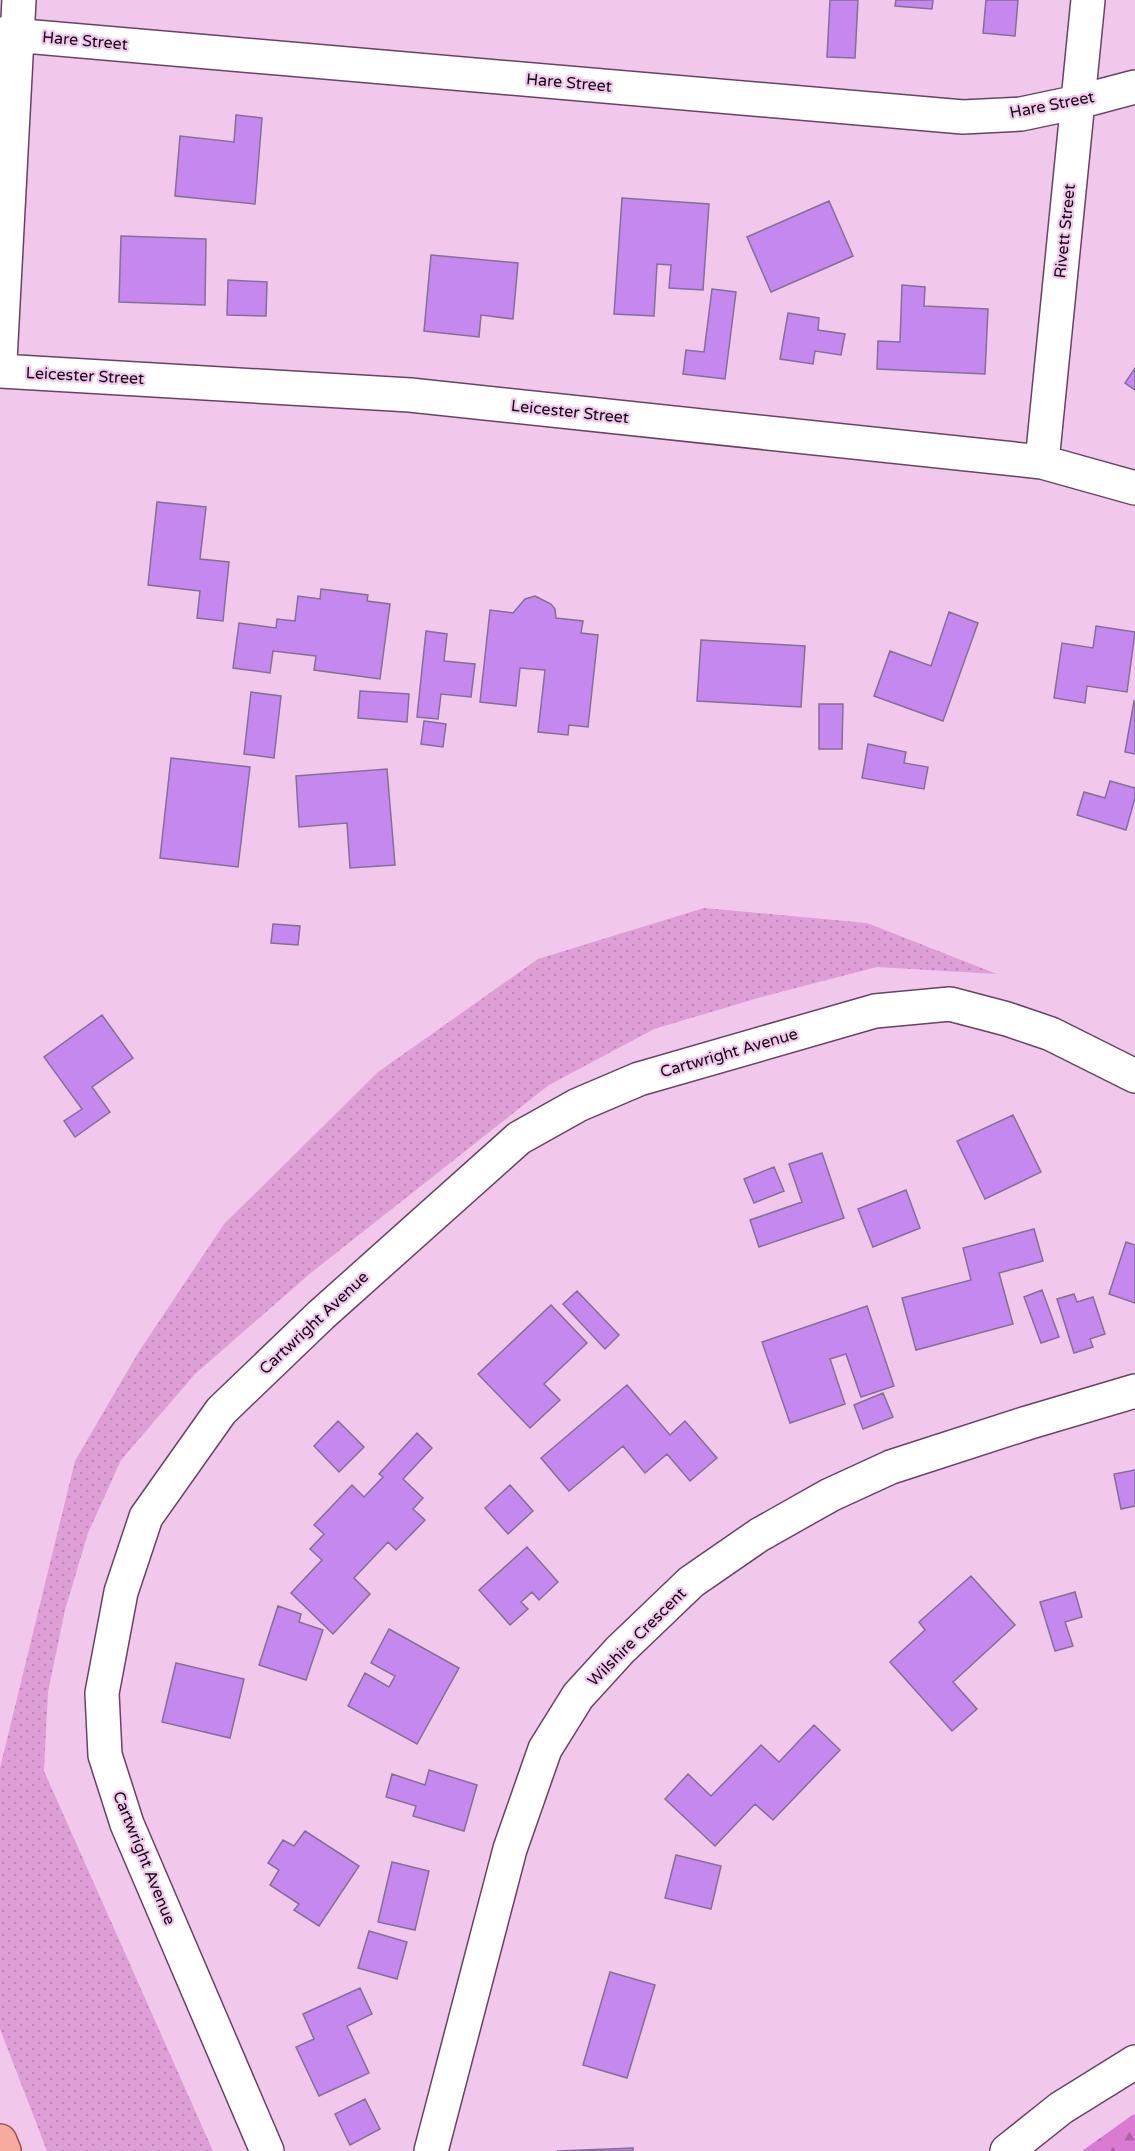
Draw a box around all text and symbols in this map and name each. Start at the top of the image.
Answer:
street label: Hare Street [41,27,129,55]
street label: Hare Street [525,69,613,97]
street label: Hare Street [1008,87,1096,123]
street label: Rivett Street [1050,183,1080,279]
street label: Leicester Street [25,363,145,389]
street label: Leicester Street [510,396,630,428]
street label: Cartwright Avenue [658,1024,800,1082]
street label: Cartwright Avenue [255,1267,373,1379]
street label: Wilshire Crescent [584,1584,690,1690]
street label: Cartwright Avenue [108,1788,180,1928]

